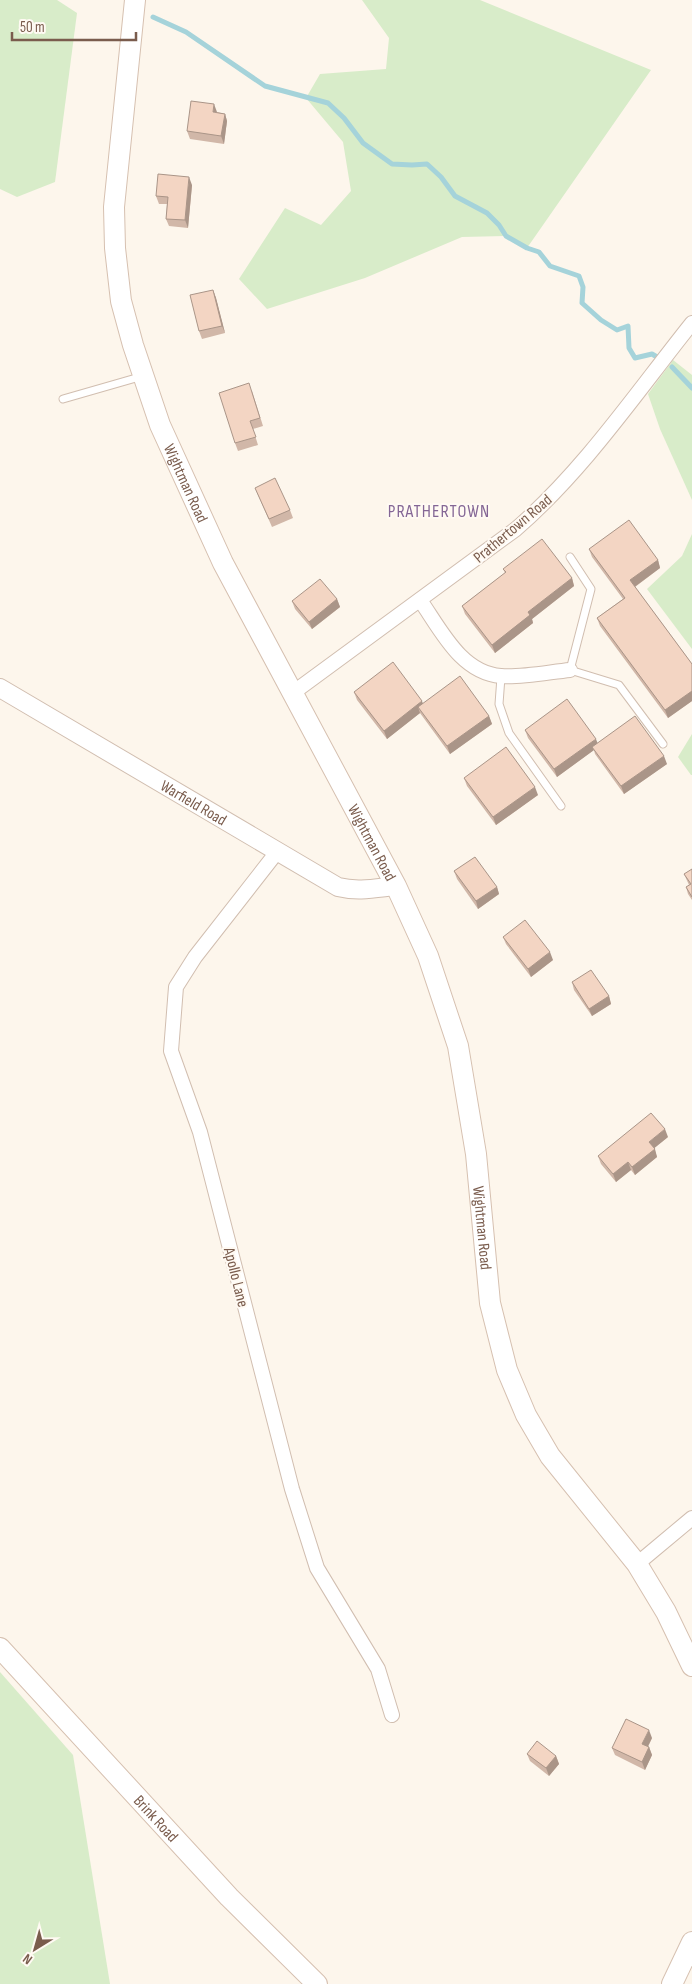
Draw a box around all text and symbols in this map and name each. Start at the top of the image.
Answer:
scale bar [12,10,136,42]
text: 50 m [20,18,45,37]
street label: Wightman Road [159,441,211,526]
street label: Prathertown Road [470,491,556,567]
district label: PRATHERTOWN [388,501,490,522]
street label: Warfield Road [157,777,230,830]
street label: Wightman Road [343,801,400,885]
street label: Wightman Road [468,1185,495,1271]
street label: Apollo Lane [219,1245,252,1309]
street label: Brink Road [129,1792,182,1846]
north arrow [10,1924,60,1974]
text: N [19,1950,36,1968]

